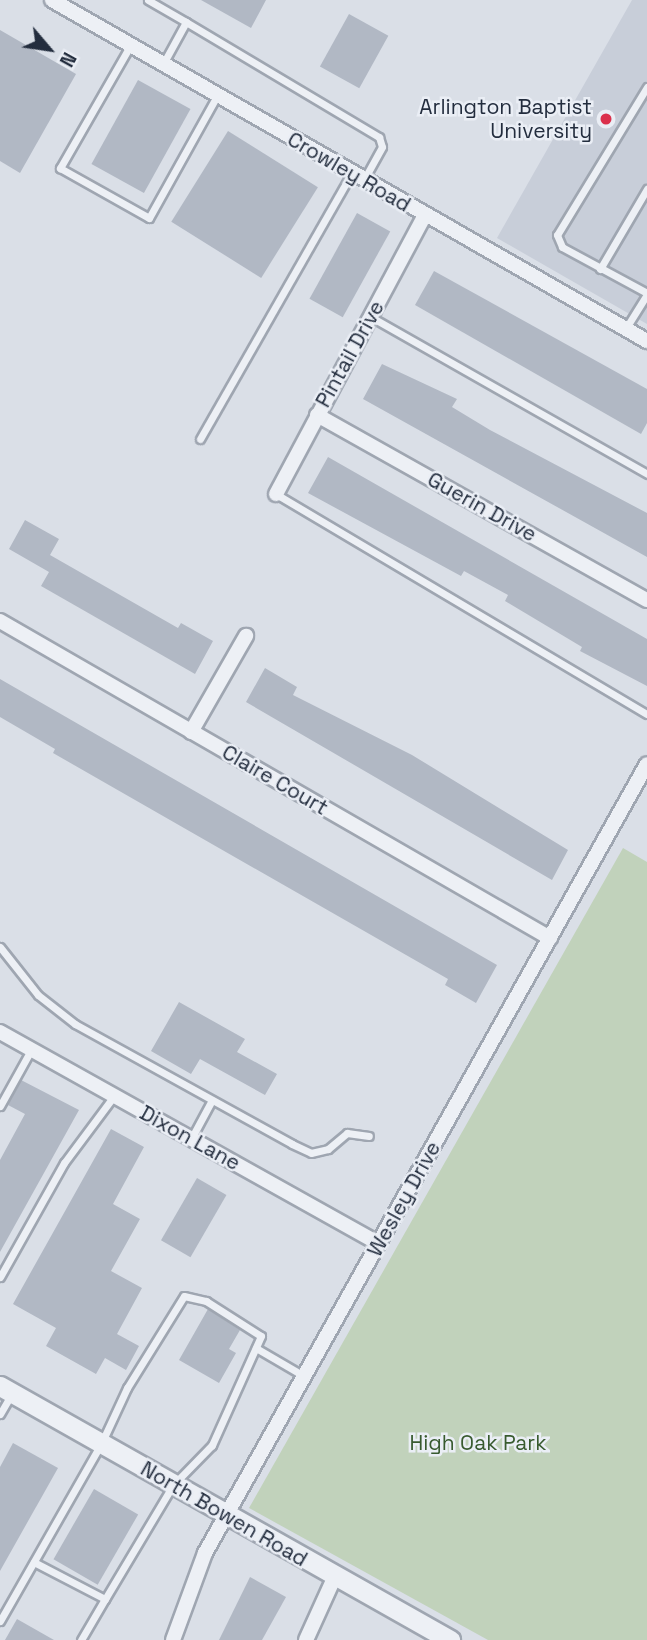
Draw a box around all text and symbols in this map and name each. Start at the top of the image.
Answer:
north arrow [14,14,84,84]
text: N [54,48,82,71]
place label: Arlington Baptist University [419,94,592,144]
marker: Arlington Baptist University [598,111,614,127]
street label: Crowley Road [283,127,415,217]
street label: Pintail Drive [310,296,390,412]
street label: Guerin Drive [423,467,541,547]
street label: Claire Court [218,740,332,820]
street label: Dixon Lane [135,1100,245,1176]
street label: Wesley Drive [362,1137,446,1261]
park label: High Oak Park [409,1430,547,1456]
street label: North Bowen Road [136,1456,312,1572]

